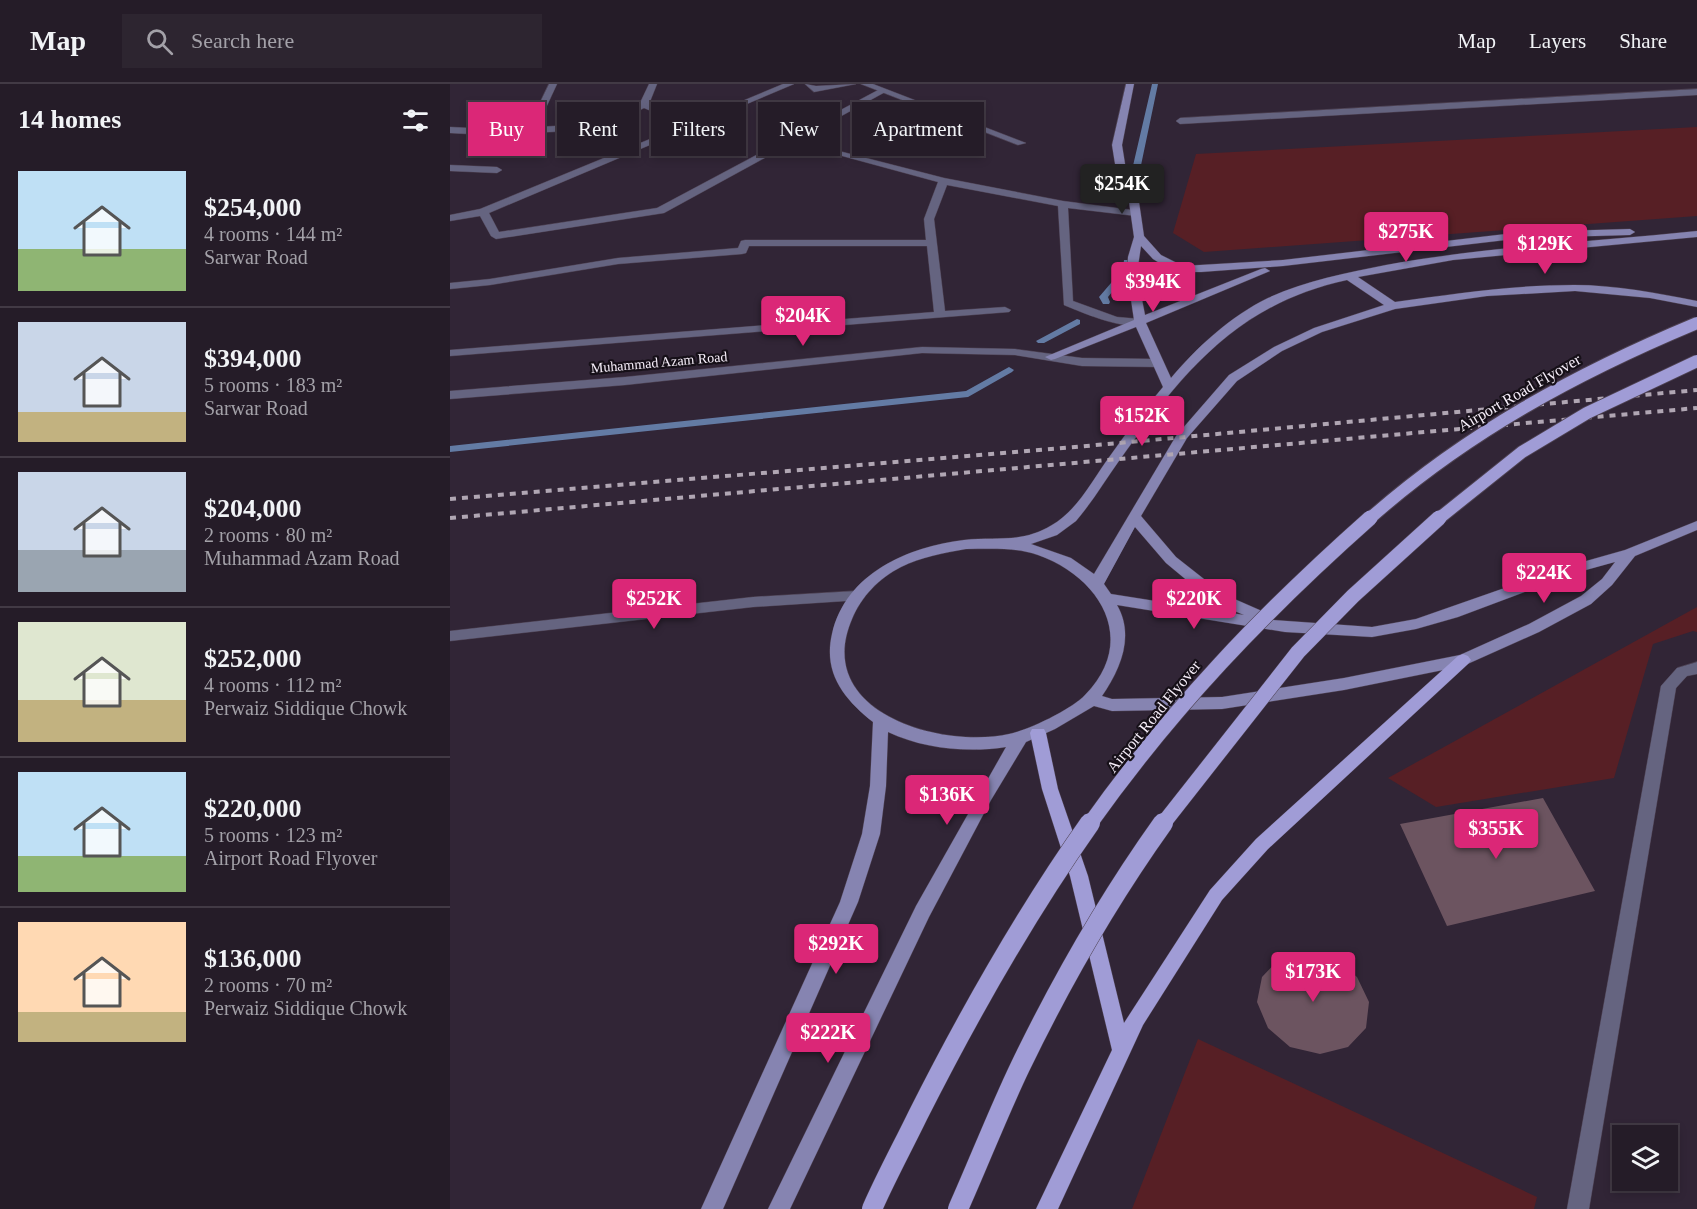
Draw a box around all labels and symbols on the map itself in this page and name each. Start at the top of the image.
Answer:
pin: $254K [1080,164,1164,215]
pin: $275K [1364,212,1448,263]
pin: $129K [1503,224,1587,275]
pin: $394K [1111,262,1195,313]
pin: $204K [761,296,845,347]
street label: Muhammad Azam Road [590,349,728,376]
street label: Airport Road Flyover [1455,350,1585,435]
pin: $152K [1100,396,1184,447]
pin: $224K [1502,553,1586,604]
pin: $252K [612,579,696,630]
pin: $220K [1152,579,1236,630]
street label: Airport Road Flyover [1103,657,1205,776]
pin: $136K [905,775,989,826]
pin: $355K [1454,809,1538,860]
pin: $292K [794,924,878,975]
pin: $173K [1271,952,1355,1003]
pin: $222K [786,1013,870,1064]

